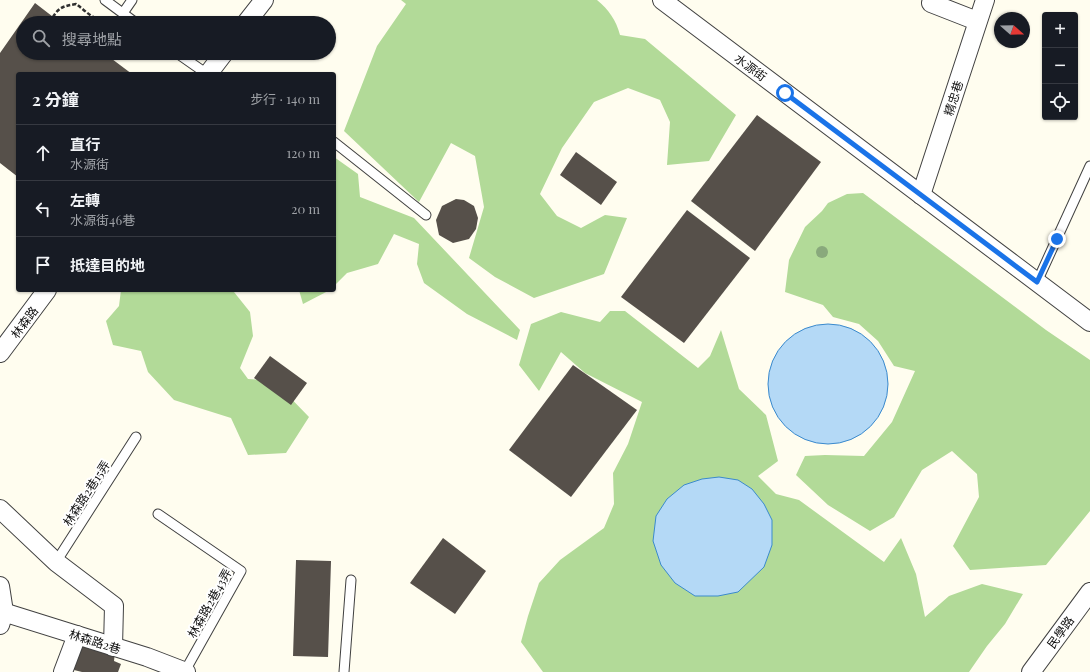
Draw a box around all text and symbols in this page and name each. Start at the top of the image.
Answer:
north arrow [994,12,1030,48]
map controls [1042,12,1078,120]
button: + [1042,12,1078,48]
search box [16,16,336,60]
icon: search [30,27,52,49]
text: 搜尋地點 [62,29,122,49]
button: − [1042,48,1078,84]
street label: 水源街 [732,50,770,84]
street label: 精忠巷 [940,78,966,118]
route start [776,84,794,102]
button: locate [1042,84,1078,120]
text: 2 分鐘 [32,88,79,110]
text: 步行 · 140 m [250,90,320,107]
text: 直行 [70,134,100,154]
icon: ahead [32,142,54,164]
text: 120 m [286,144,320,161]
text: 水源街 [70,155,109,172]
text: 左轉 [70,190,100,210]
icon: left [32,198,54,220]
text: 20 m [291,200,320,217]
text: 水源街46巷 [70,211,135,228]
route end [1048,230,1066,248]
icon: arrive [32,254,54,276]
text: 抵達目的地 [70,255,145,275]
street label: 林森路 [7,303,41,341]
street label: 林森路2巷15弄 [59,457,113,529]
street label: 林森路2巷43弄 [183,566,235,640]
street label: 民學路 [1043,613,1077,651]
street label: 林森路2巷 [67,625,123,657]

